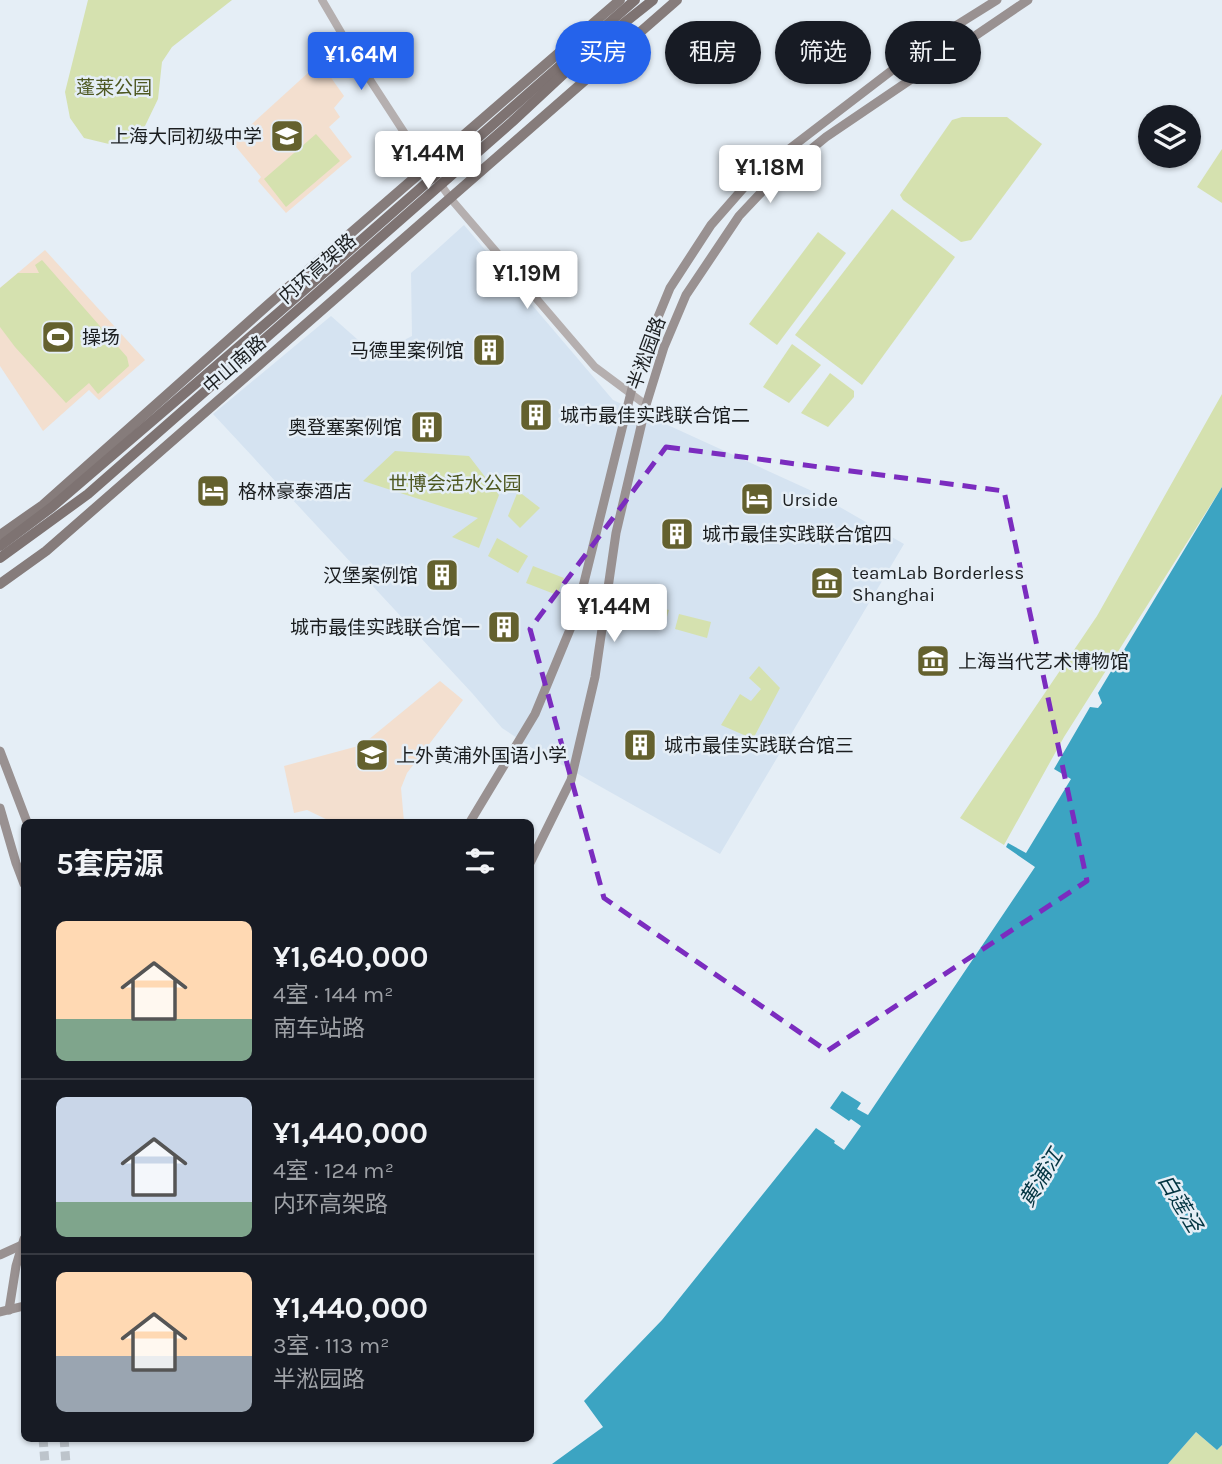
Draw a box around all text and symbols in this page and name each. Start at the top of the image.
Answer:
chip: 买房 [555,21,651,84]
chip: 租房 [665,21,761,84]
chip: 筛选 [775,21,871,84]
chip: 新上 [885,21,981,84]
pin: ¥1.64M [304,32,418,92]
text: ¥1.64M [324,41,398,68]
park label: 蓬莱公园 [76,77,152,99]
map controls [1138,105,1201,168]
button: layers [1138,105,1201,168]
school or university icon: 上海大同初级中学 [268,117,306,155]
place label: 上海大同初级中学 [110,126,262,148]
pin: ¥1.44M [371,132,485,191]
text: ¥1.44M [391,140,465,167]
pin: ¥1.18M [713,146,827,205]
text: ¥1.18M [735,154,805,181]
street label: 内环高架路 [275,229,361,308]
pin: ¥1.19M [470,252,584,311]
text: ¥1.19M [493,260,561,287]
street label: 半淞园路 [624,314,670,393]
sports icon: 操场 [39,318,77,356]
place label: 操场 [82,327,120,349]
building icon: 马德里案例馆 [470,331,508,369]
street label: 中山南路 [199,332,271,398]
place label: 马德里案例馆 [350,340,464,362]
building icon: 城市最佳实践联合馆二 [517,396,555,434]
place label: 城市最佳实践联合馆二 [560,405,750,427]
building icon: 奥登塞案例馆 [408,408,446,446]
place label: 奥登塞案例馆 [288,417,402,439]
hotel icon: 格林豪泰酒店 [194,472,232,510]
park label: 世博会活水公园 [388,473,522,495]
hotel icon: Urside [738,480,776,518]
place label: 格林豪泰酒店 [238,481,352,503]
place label: Urside [782,489,838,511]
building icon: 城市最佳实践联合馆四 [658,515,696,553]
place label: 城市最佳实践联合馆四 [702,524,892,546]
building icon: 汉堡案例馆 [423,556,461,594]
place label: teamLab Borderless Shanghai [852,562,1024,606]
museum icon: teamLab Borderless Shanghai [808,564,846,602]
place label: 汉堡案例馆 [323,565,418,587]
pin: ¥1.44M [557,584,671,644]
text: ¥1.44M [577,593,651,620]
building icon: 城市最佳实践联合馆一 [485,608,523,646]
place label: 城市最佳实践联合馆一 [290,617,480,639]
museum icon: 上海当代艺术博物馆 [914,642,952,680]
place label: 上海当代艺术博物馆 [958,651,1129,673]
building icon: 城市最佳实践联合馆三 [621,726,659,764]
place label: 城市最佳实践联合馆三 [664,735,854,757]
school or university icon: 上外黄浦外国语小学 [353,736,391,774]
place label: 上外黄浦外国语小学 [396,745,567,767]
icon: filters [461,842,499,880]
text: 5套房源 [56,846,163,882]
text: ¥1,640,000 [273,939,428,975]
icon: home [112,949,196,1033]
text: 4室 · 144 m² [273,981,393,1008]
text: 南车站路 [273,1015,365,1042]
text: ¥1,440,000 [273,1115,428,1151]
icon: home [112,1125,196,1209]
water label: 黄浦江 [1014,1143,1069,1211]
text: 4室 · 124 m² [273,1157,394,1184]
water label: 白莲泾 [1153,1170,1208,1238]
text: 内环高架路 [273,1191,388,1218]
text: ¥1,440,000 [273,1290,428,1326]
icon: home [112,1300,196,1384]
text: 3室 · 113 m² [273,1332,390,1359]
text: 半淞园路 [273,1366,365,1393]

